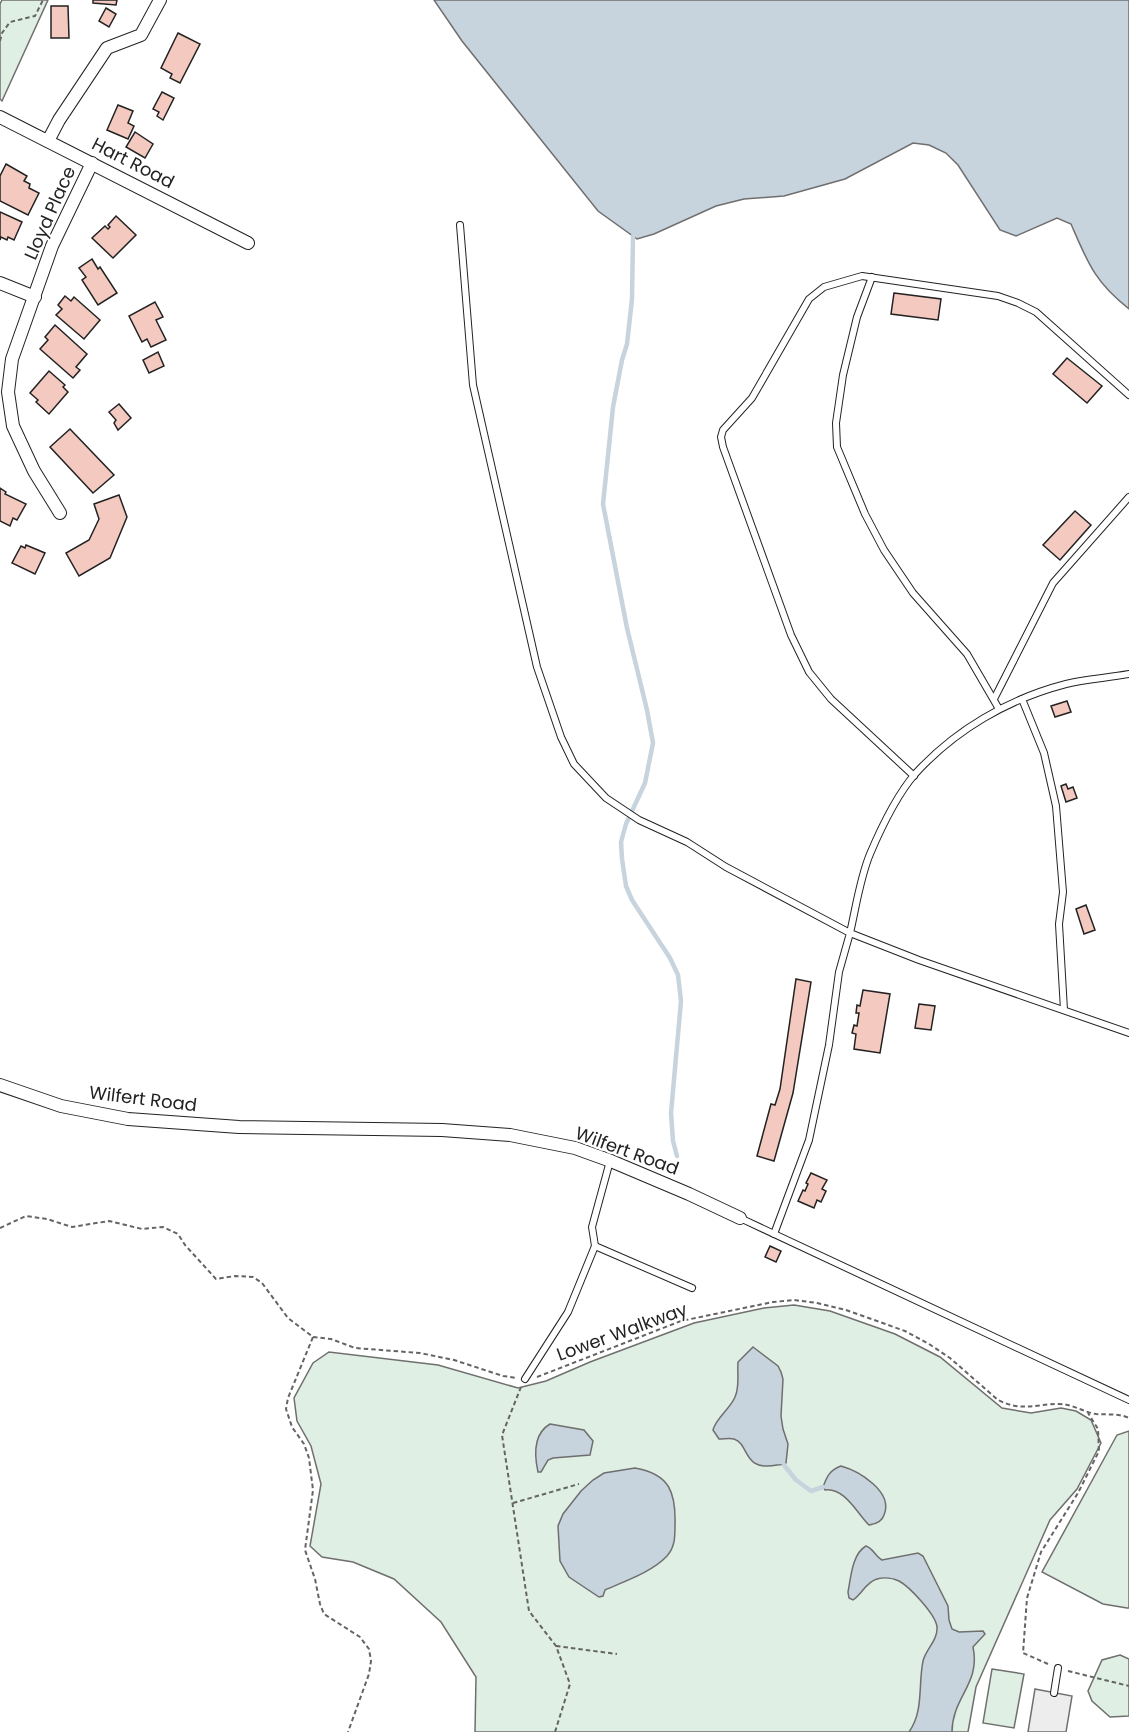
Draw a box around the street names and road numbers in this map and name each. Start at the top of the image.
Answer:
street label: Hart Road [88,131,179,194]
street label: Lloyd Place [18,162,81,264]
street label: Wilfert Road [88,1079,198,1118]
street label: Wilfert Road [572,1120,682,1181]
street label: Lower Walkway [553,1296,691,1367]

